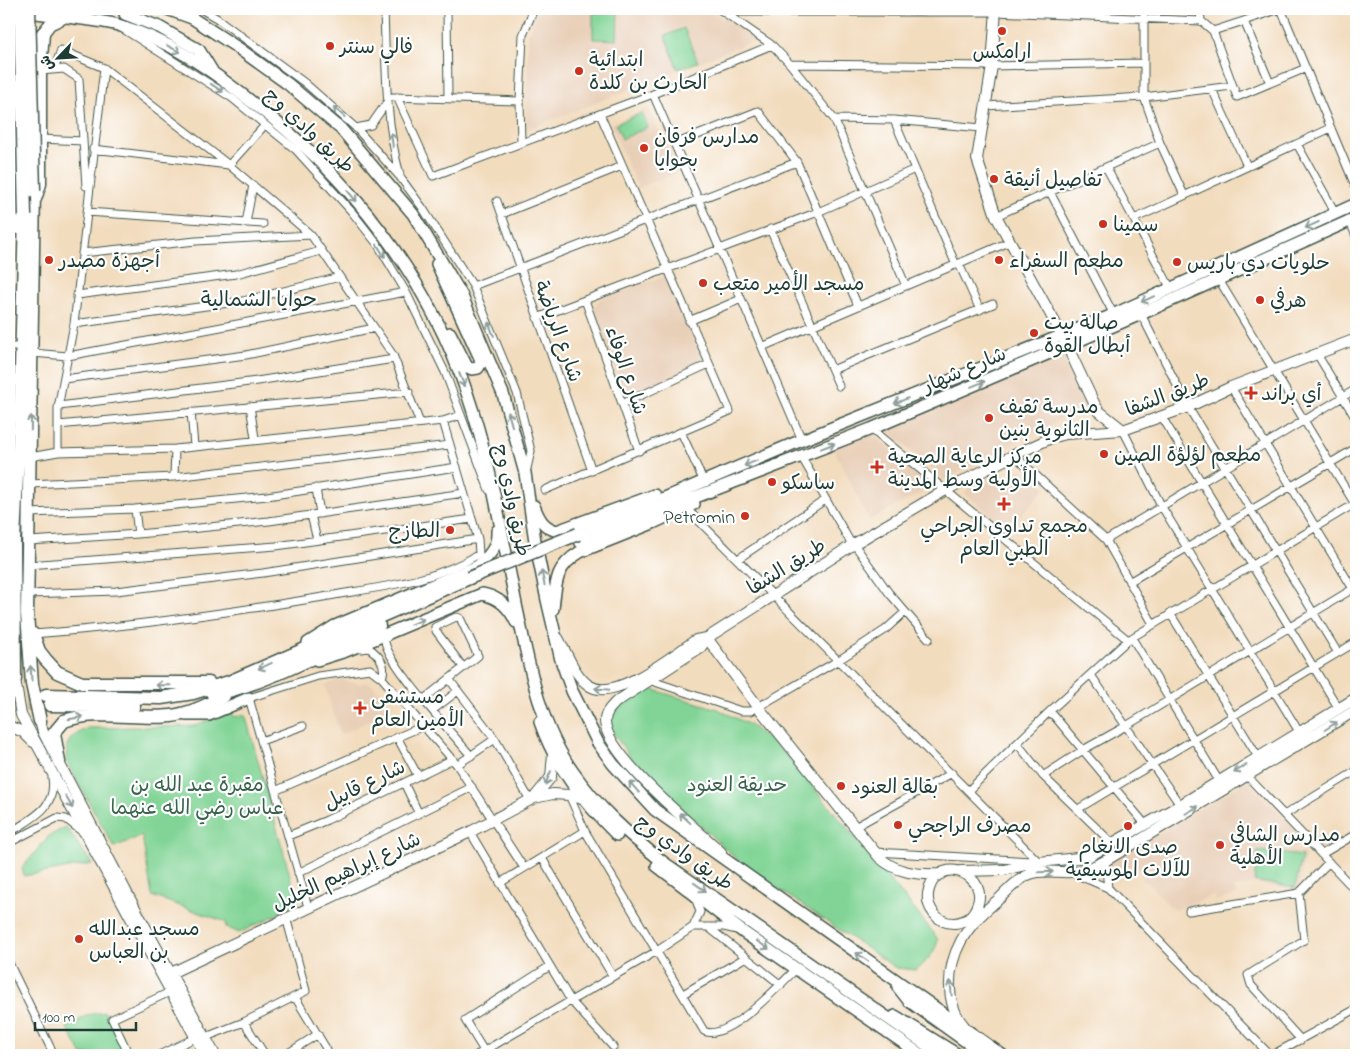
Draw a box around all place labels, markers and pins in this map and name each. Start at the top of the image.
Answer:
marker: ارامكس [996,25,1008,37]
place label: فالي سنتر [338,34,413,64]
place label: ارامكس [972,39,1032,68]
marker: فالي سنتر [324,40,336,52]
place label: ابتدائية الحارث بن كلدة [589,47,707,99]
marker: ابتدائية الحارث بن كلدة [573,65,585,77]
place label: مدارس فرقان بحوايا [654,124,759,176]
marker: مدارس فرقان بحوايا [638,142,650,154]
place label: تفاصيل أنيقة [1004,167,1102,196]
marker: تفاصيل أنيقة [988,173,1000,185]
place label: سمينا [1113,212,1158,241]
marker: سمينا [1097,218,1109,230]
place label: أجهزة مصدر [57,248,160,277]
place label: مطعم السفراء [1009,248,1124,277]
place label: حلويات دي باريس [1187,250,1330,279]
marker: أجهزة مصدر [43,254,55,266]
marker: مطعم السفراء [993,254,1005,266]
marker: حلويات دي باريس [1171,256,1183,268]
place label: مسجد الأمير متعب [713,270,864,300]
marker: مسجد الأمير متعب [697,277,709,289]
place label: هرفي [1270,287,1307,317]
marker: هرفي [1254,294,1266,306]
place label: صالة بيت أبطال القوة [1044,310,1130,362]
marker: صالة بيت أبطال القوة [1028,327,1040,339]
place label: أي براند [1261,381,1322,410]
marker: أي براند [1245,387,1257,399]
place label: مدرسة ثقيف الثانوية بنين [999,394,1099,446]
marker: مدرسة ثقيف الثانوية بنين [983,412,995,424]
place label: مطعم لؤلؤة الصين [1114,442,1261,471]
place label: مركز الرعاية الصحية الأولية وسط المدينة [888,444,1042,496]
marker: مطعم لؤلؤة الصين [1098,448,1110,460]
marker: مركز الرعاية الصحية الأولية وسط المدينة [870,460,884,474]
place label: ساسكو [780,470,835,499]
marker: ساسكو [766,476,778,488]
marker: مجمع تداوي الجراحي الطبي العام [997,497,1011,511]
place label: Petromin [663,504,735,533]
marker: Petromin [739,510,751,522]
place label: مجمع تداوي الجراحي الطبي العام [920,513,1088,566]
place label: الطازج [389,518,440,547]
marker: الطازج [444,524,456,536]
place label: مستشفى الأمين العام [371,684,464,736]
marker: مستشفى الأمين العام [353,701,367,715]
place label: بقالة العنود [851,774,938,803]
marker: بقالة العنود [835,780,847,792]
place label: مصرف الراجحي [908,813,1032,843]
marker: مصرف الراجحي [892,819,904,831]
marker: صدى الانغام للآلات الموسيقية [1122,820,1134,832]
place label: مدارس الشافي الأهلية [1230,821,1340,874]
place label: صدى الانغام للآلات الموسيقية [1066,834,1190,886]
marker: مدارس الشافي الأهلية [1214,839,1226,851]
place label: مسجد عبدالله بن العباس [89,916,200,968]
marker: مسجد عبدالله بن العباس [73,933,85,945]

